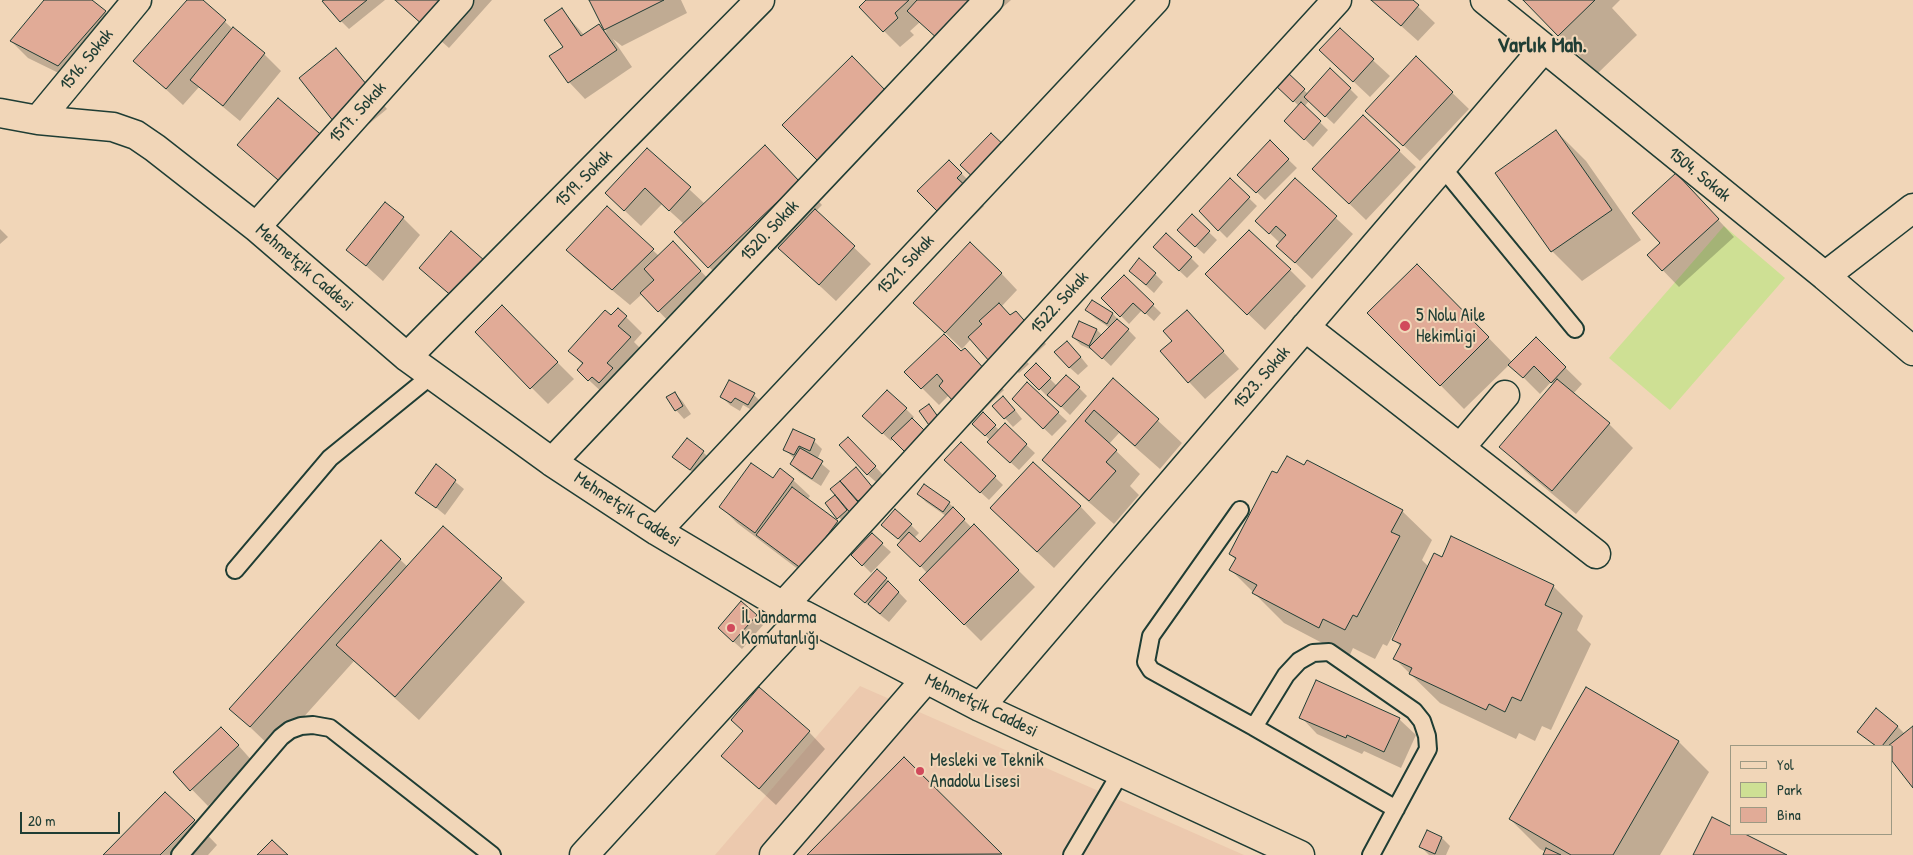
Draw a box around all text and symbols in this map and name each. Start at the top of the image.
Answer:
street label: 1516. Sokak [56,25,118,95]
district label: Varlık Mah. [1497,33,1587,59]
street label: 1517. Sokak [325,78,391,148]
street label: 1504. Sokak [1663,143,1735,207]
street label: 1519. Sokak [551,146,617,212]
street label: 1520. Sokak [736,196,804,266]
street label: Mehmetçik Caddesi [251,220,357,316]
street label: 1521. Sokak [873,230,939,300]
street label: 1522. Sokak [1026,267,1094,339]
place label: 5 Nolu Aile Hekimligi [1416,305,1485,348]
marker: 5 Nolu Aile Hekimligi [1398,319,1412,333]
street label: 1523. Sokak [1229,342,1295,414]
street label: Mehmetçik Caddesi [570,468,684,552]
place label: İl Jandarma Komutanlığı [741,607,819,650]
marker: İl Jandarma Komutanlığı [725,622,737,634]
street label: Mehmetçik Caddesi [921,669,1041,743]
legend [1730,745,1893,835]
place label: Mesleki ve Teknik Anadolu Lisesi [930,750,1044,792]
text: Yol [1777,754,1794,775]
marker: Mesleki ve Teknik Anadolu Lisesi [914,765,926,777]
text: Park [1777,779,1802,800]
scale bar [22,802,122,834]
text: Bina [1777,804,1801,825]
text: 20 m [28,810,55,831]

